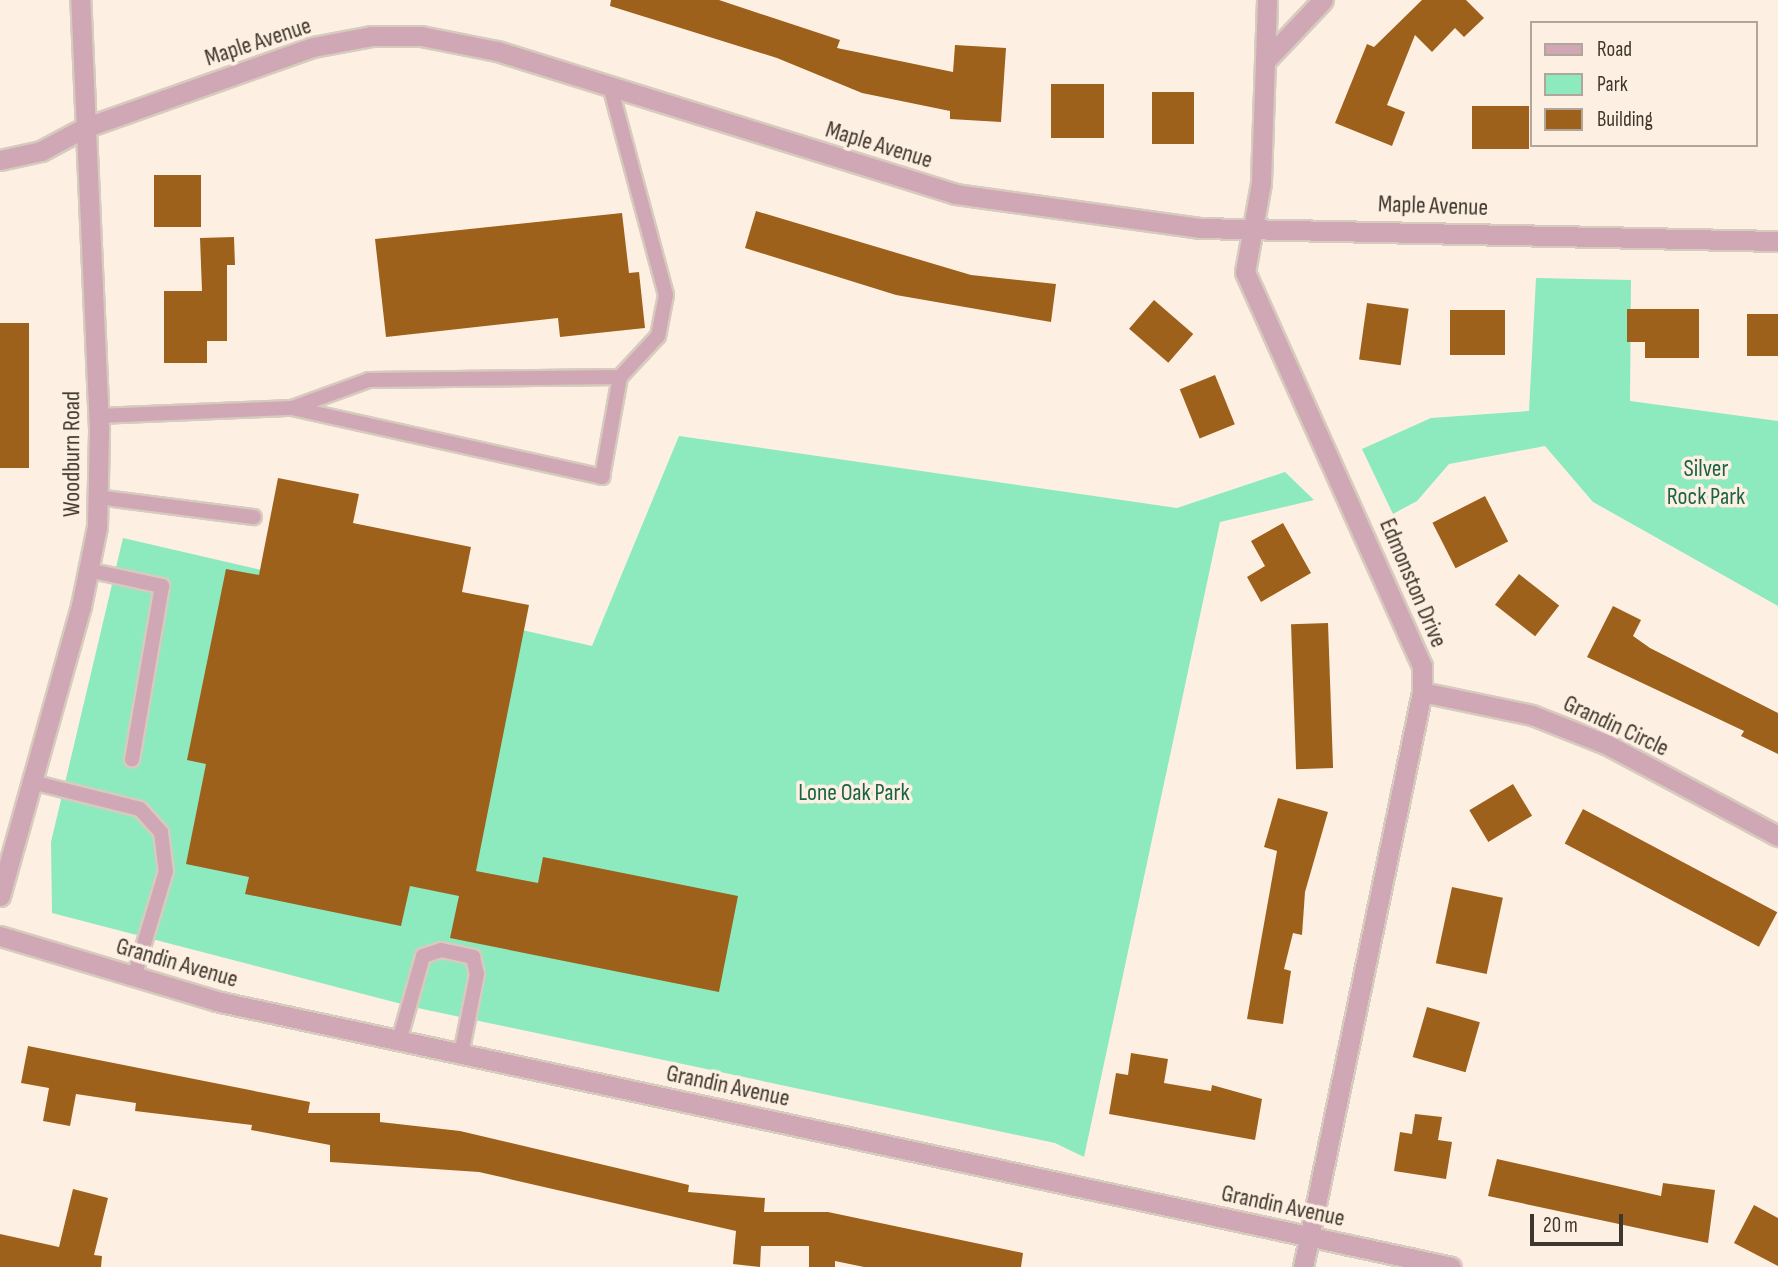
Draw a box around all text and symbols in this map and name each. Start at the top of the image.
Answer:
street label: Maple Avenue [201,11,315,73]
legend [1530,21,1757,147]
text: Road [1597,37,1632,62]
text: Park [1597,72,1628,97]
text: Building [1597,107,1653,132]
street label: Maple Avenue [822,115,936,175]
street label: Maple Avenue [1378,190,1488,222]
street label: Woodburn Road [58,391,86,517]
park label: Silver Rock Park [1667,455,1745,511]
street label: Edmonston Drive [1373,514,1453,652]
street label: Grandin Circle [1559,689,1673,763]
park label: Lone Oak Park [798,779,910,807]
street label: Grandin Avenue [113,932,241,994]
street label: Grandin Avenue [664,1059,792,1113]
street label: Grandin Avenue [1219,1179,1347,1233]
scale bar [1533,1200,1626,1244]
text: 20 m [1543,1213,1578,1238]

